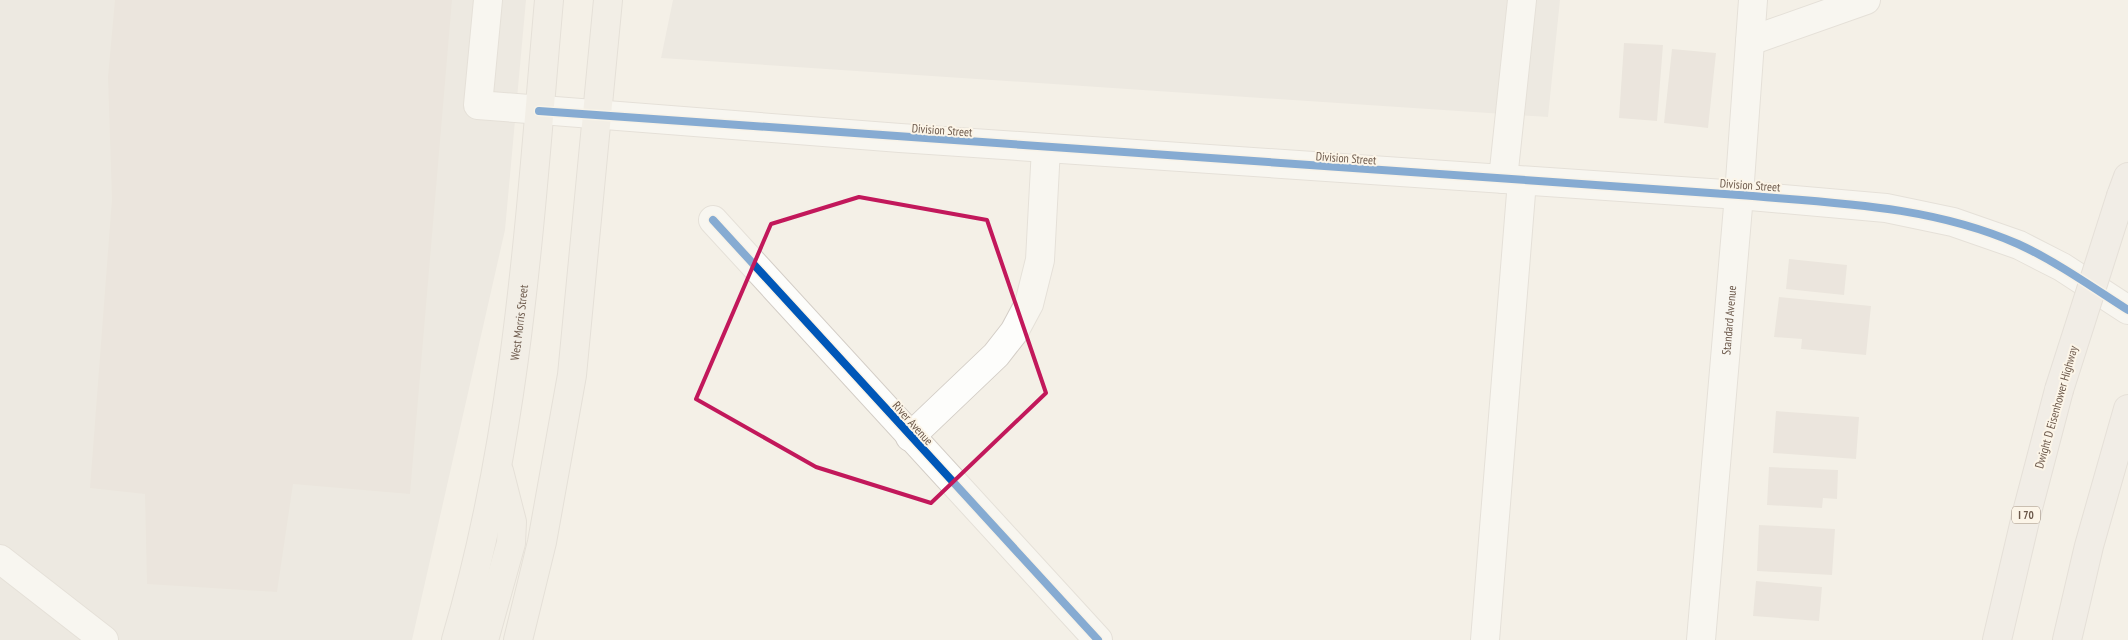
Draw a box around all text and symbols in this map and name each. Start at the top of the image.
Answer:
street label: Division Street [911,120,973,140]
street label: Division Street [1315,148,1377,168]
street label: Division Street [1719,175,1781,195]
street label: West Morris Street [506,283,531,361]
street label: Standard Avenue [1718,285,1739,356]
street label: Dwight D Eisenhower Highway [2031,343,2081,470]
street label: River Avenue [889,398,937,448]
road number: I 70 [2012,506,2040,524]

